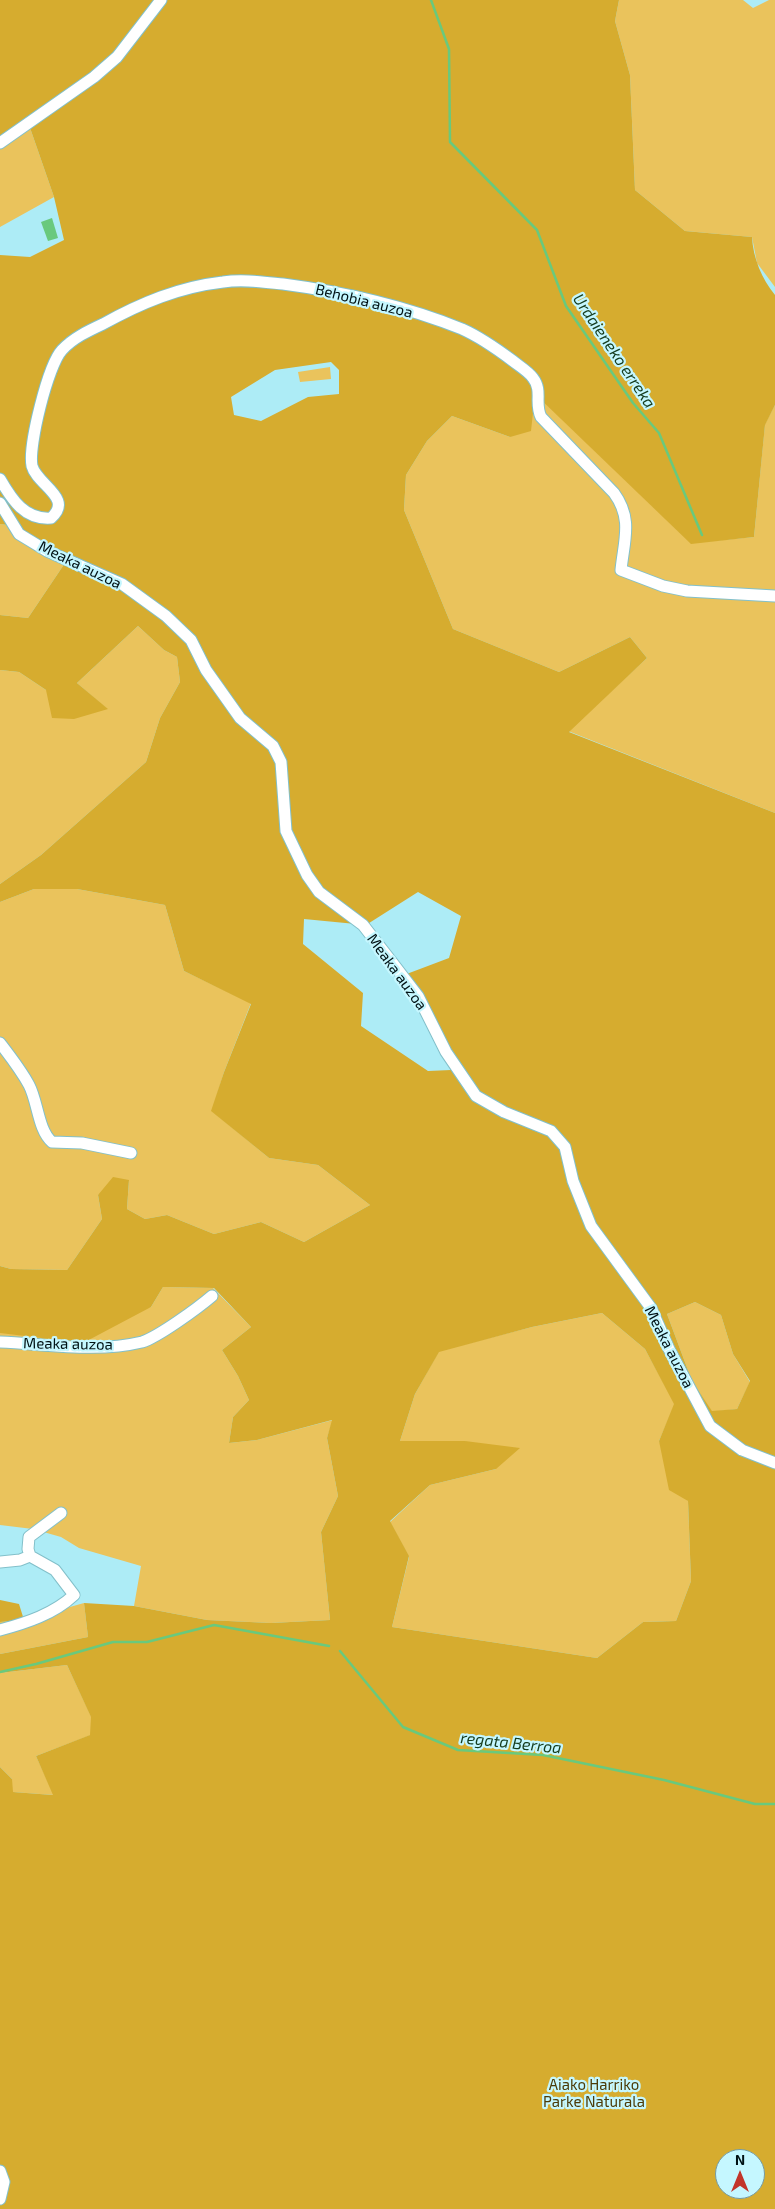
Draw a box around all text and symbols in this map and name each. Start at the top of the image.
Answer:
street label: Behobia auzoa [313,280,415,322]
water label: Urdaieneko erreka [569,290,659,412]
street label: Meaka auzoa [36,537,124,593]
street label: Meaka auzoa [363,930,431,1014]
street label: Meaka auzoa [641,1303,697,1391]
street label: Meaka auzoa [23,1334,113,1354]
water label: regata Berroa [460,1728,562,1758]
park label: Aiako Harriko Parke Naturala [543,2076,645,2111]
north arrow [715,2149,765,2199]
text: N [735,2151,745,2168]

